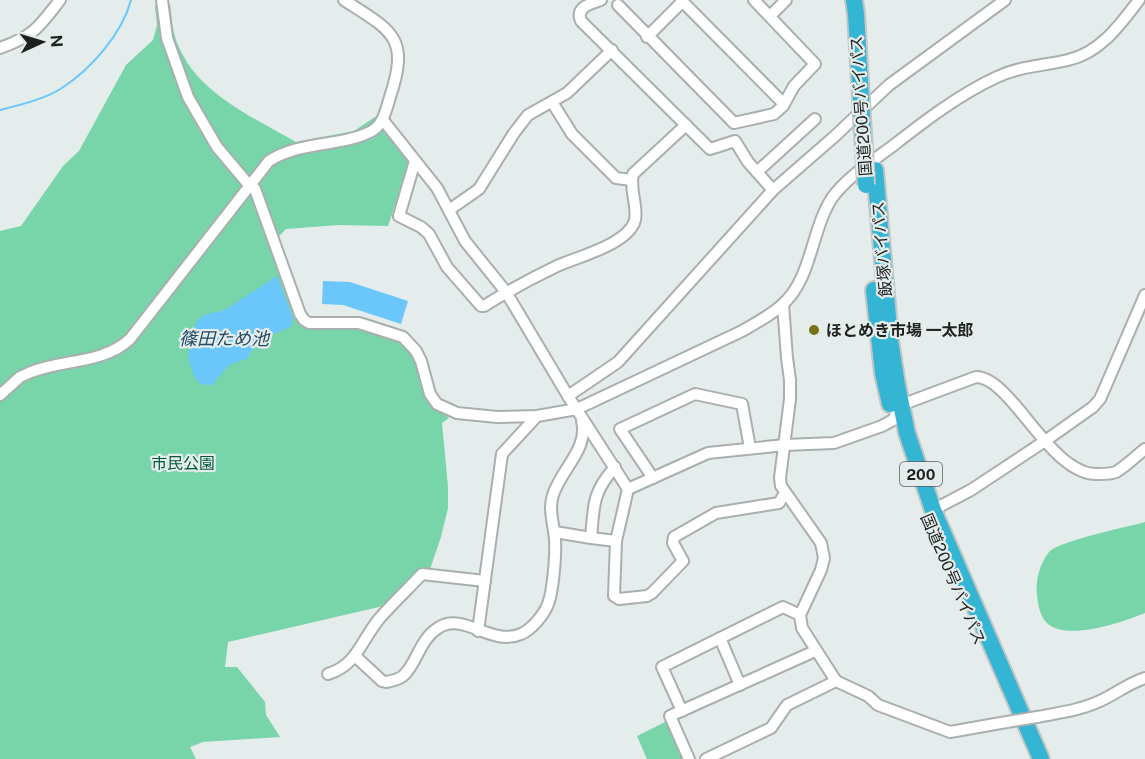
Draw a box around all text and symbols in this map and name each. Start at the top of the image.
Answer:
north arrow [12,12,72,72]
text: N [47,34,66,48]
street label: 国道200号バイパス [847,35,875,177]
street label: 飯塚バイパス [868,201,896,297]
place label: ほとめき市場 一太郎 [826,321,974,340]
marker: ほとめき市場 一太郎 [807,323,821,337]
water label: 篠田ため池 [179,328,271,349]
park label: 市民公園 [151,454,215,473]
road number: 200 [900,462,942,486]
street label: 国道200号バイパス [917,511,989,647]

